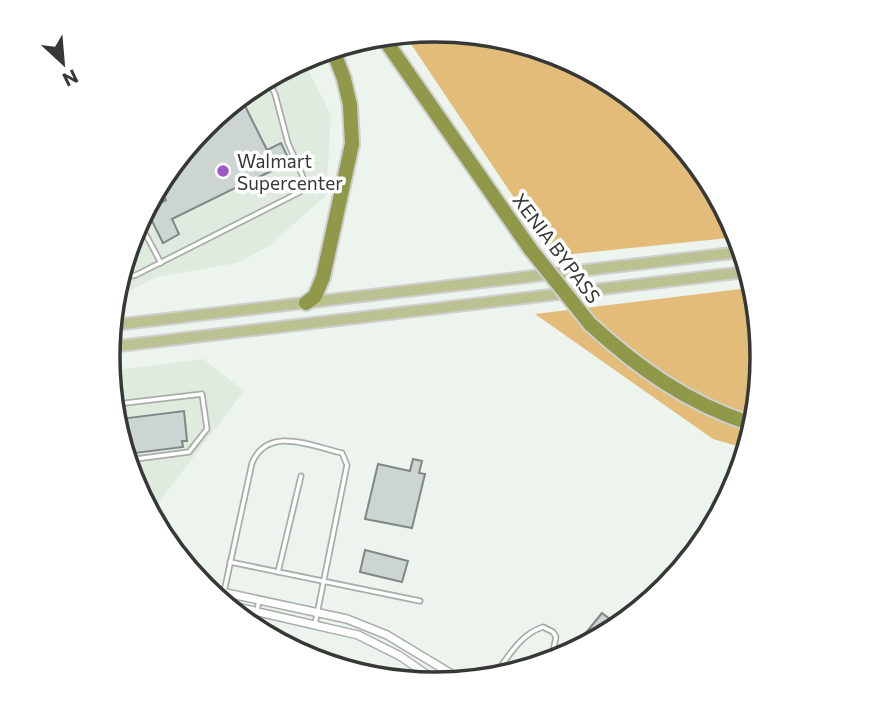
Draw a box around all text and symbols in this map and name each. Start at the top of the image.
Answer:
north arrow [28,28,98,98]
text: N [59,65,82,92]
place label: Walmart Supercenter [237,149,343,194]
marker: Walmart Supercenter [215,163,231,179]
street label: XENIA BYPASS [508,189,606,307]

